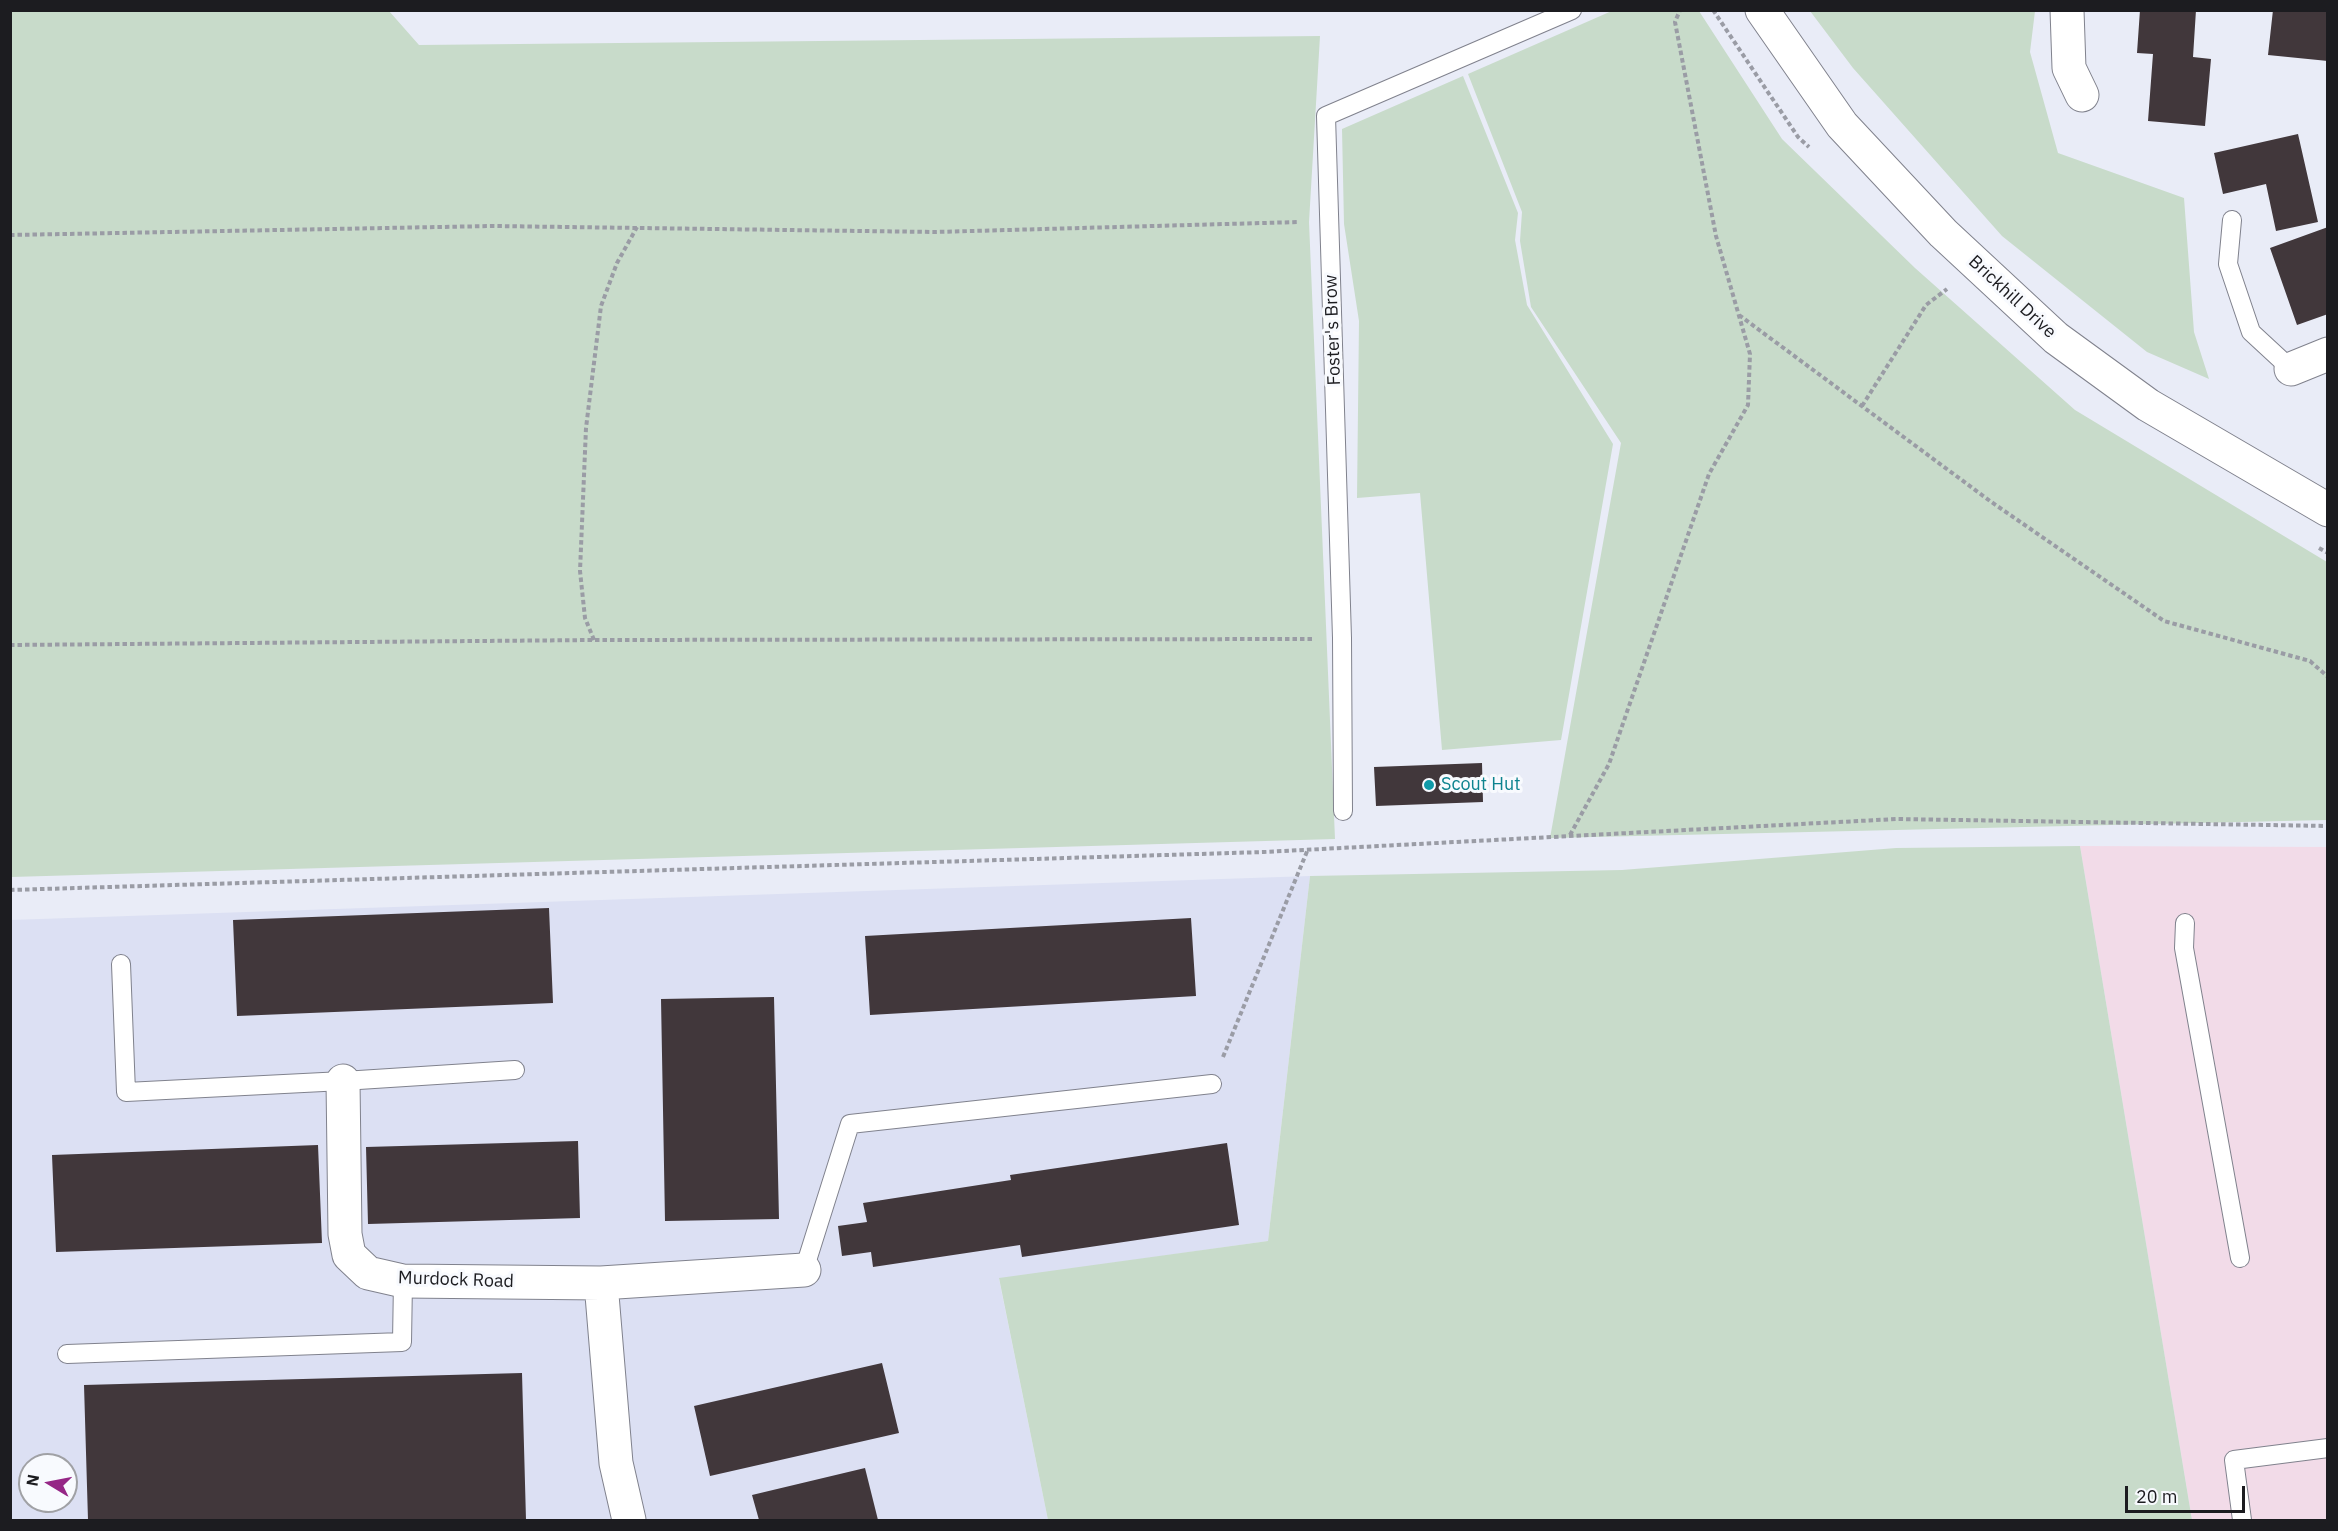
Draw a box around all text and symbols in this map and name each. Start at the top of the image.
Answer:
street label: Brickhill Drive [1964,251,2060,343]
street label: Foster's Brow [1320,274,1346,386]
place label: Scout Hut [1441,774,1521,796]
marker: Scout Hut [1422,778,1436,792]
street label: Murdock Road [398,1267,514,1293]
north arrow [18,1453,78,1513]
text: N [21,1473,43,1488]
scale bar [2128,1474,2248,1512]
text: 20 m [2136,1485,2178,1508]

